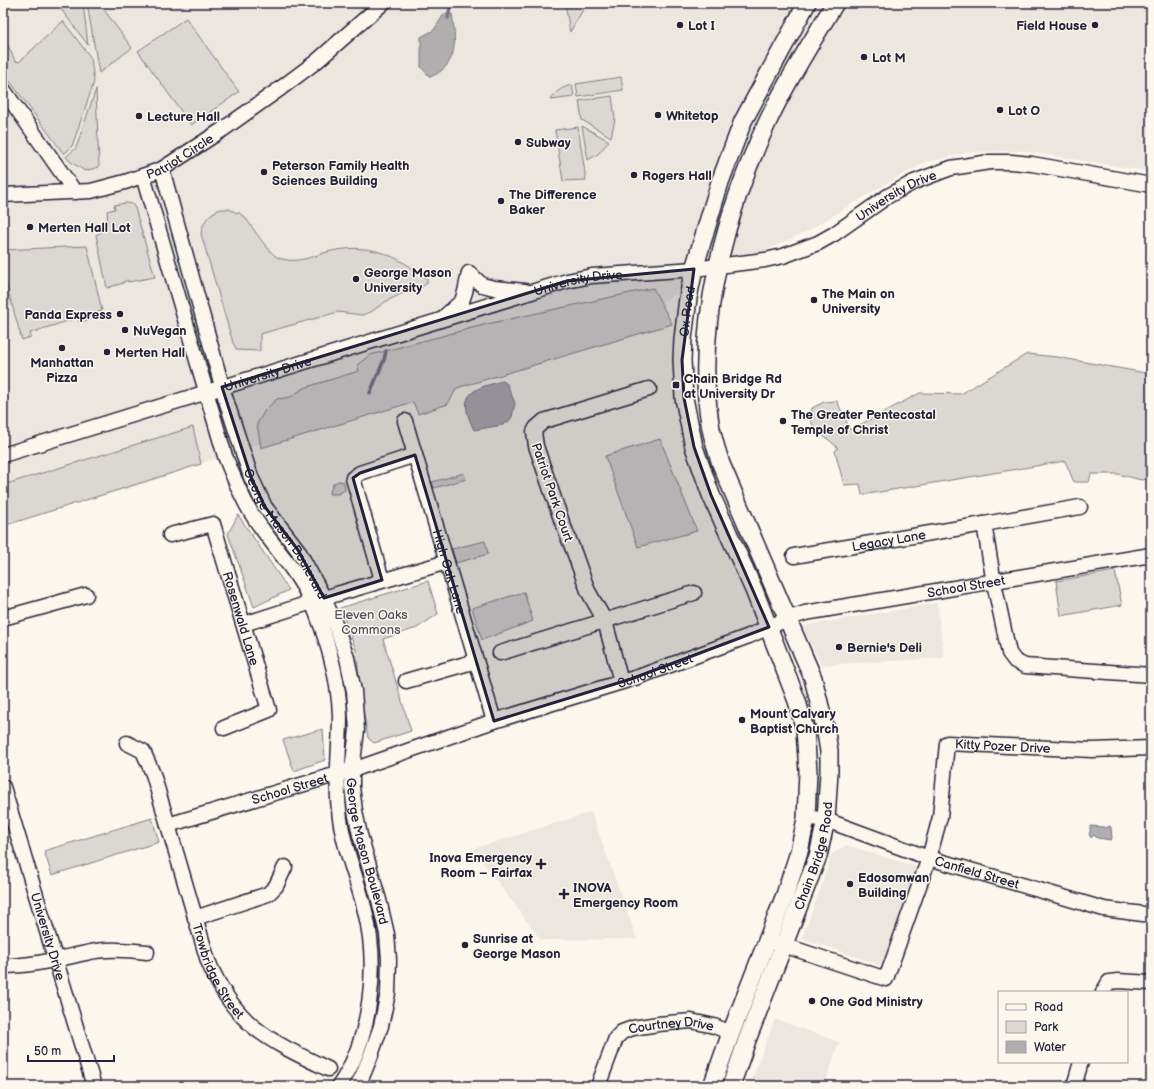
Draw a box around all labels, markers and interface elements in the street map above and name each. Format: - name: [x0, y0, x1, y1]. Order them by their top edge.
- place label: Lot I: [688, 18, 715, 34]
- place label: Field House: [1016, 18, 1088, 34]
- marker: Lot I: [675, 20, 685, 30]
- marker: Field House: [1090, 20, 1100, 30]
- place label: Lot M: [872, 50, 906, 66]
- marker: Lot M: [859, 52, 869, 62]
- place label: Lot O: [1008, 103, 1041, 119]
- marker: Lot O: [995, 105, 1005, 115]
- place label: Whitetop: [666, 108, 719, 124]
- place label: Lecture Hall: [147, 109, 220, 125]
- marker: Whitetop: [653, 110, 663, 120]
- marker: Lecture Hall: [134, 111, 144, 121]
- street label: Patriot Circle: [144, 131, 217, 183]
- place label: Subway: [526, 135, 571, 151]
- marker: Subway: [513, 137, 523, 147]
- place label: Peterson Family Health Sciences Building: [272, 158, 409, 189]
- marker: Peterson Family Health Sciences Building: [259, 167, 269, 177]
- street label: University Drive: [853, 167, 939, 225]
- place label: Rogers Hall: [642, 168, 712, 184]
- marker: Rogers Hall: [629, 170, 639, 180]
- place label: The Difference Baker: [509, 187, 597, 218]
- marker: The Difference Baker: [496, 196, 506, 206]
- place label: Merten Hall Lot: [38, 220, 131, 236]
- marker: Merten Hall Lot: [25, 222, 35, 232]
- place label: George Mason University: [364, 265, 451, 296]
- street label: University Drive: [532, 267, 623, 300]
- marker: George Mason University: [351, 274, 361, 284]
- street label: Ox Road: [676, 285, 699, 338]
- place label: The Main on University: [822, 286, 895, 317]
- marker: The Main on University: [809, 295, 819, 305]
- place label: Panda Express: [24, 307, 112, 323]
- marker: Panda Express: [115, 309, 125, 319]
- place label: NuVegan: [133, 323, 187, 339]
- marker: NuVegan: [120, 325, 130, 335]
- marker: Manhattan Pizza: [57, 343, 67, 353]
- place label: Merten Hall: [115, 345, 185, 361]
- marker: Merten Hall: [102, 347, 112, 357]
- street label: University Drive: [222, 353, 314, 395]
- place label: Manhattan Pizza: [30, 355, 94, 386]
- place label: Chain Bridge Rd at University Dr: [684, 371, 782, 402]
- marker: Chain Bridge Rd at University Dr: [671, 380, 681, 390]
- place label: The Greater Pentecostal Temple of Christ: [791, 407, 936, 438]
- marker: The Greater Pentecostal Temple of Christ: [778, 416, 788, 426]
- street label: Patriot Park Court: [528, 441, 576, 544]
- street label: George Mason Boulevard: [240, 466, 330, 602]
- street label: Legacy Lane: [851, 527, 927, 555]
- street label: High Oak Lane: [429, 528, 469, 616]
- street label: Rosenwald Lane: [219, 570, 262, 668]
- street label: School Street: [926, 573, 1006, 601]
- park label: Eleven Oaks Commons: [334, 607, 408, 638]
- place label: Bernie's Deli: [847, 640, 922, 656]
- marker: Bernie's Deli: [834, 642, 844, 652]
- street label: School Street: [616, 651, 695, 692]
- place label: Mount Calvary Baptist Church: [750, 706, 839, 737]
- marker: Mount Calvary Baptist Church: [737, 715, 747, 725]
- street label: Kitty Pozer Drive: [955, 736, 1051, 757]
- street label: School Street: [250, 770, 330, 808]
- street label: George Mason Boulevard: [343, 778, 392, 926]
- street label: Chain Bridge Road: [791, 801, 836, 912]
- place label: Inova Emergency Room – Fairfax: [429, 850, 532, 881]
- street label: Canfield Street: [933, 853, 1021, 893]
- marker: Inova Emergency Room – Fairfax: [535, 858, 547, 870]
- place label: Edosomwan Building: [858, 870, 929, 901]
- marker: Edosomwan Building: [845, 879, 855, 889]
- place label: INOVA Emergency Room: [573, 880, 678, 911]
- marker: INOVA Emergency Room: [558, 888, 570, 900]
- street label: University Drive: [27, 891, 68, 982]
- street label: Trowbridge Street: [188, 921, 247, 1022]
- place label: Sunrise at George Mason: [473, 931, 560, 962]
- marker: Sunrise at George Mason: [460, 940, 470, 950]
- legend: [998, 991, 1128, 1063]
- place label: One God Ministry: [820, 994, 923, 1010]
- marker: One God Ministry: [807, 996, 817, 1006]
- text: Road: [1034, 1000, 1063, 1015]
- street label: Courtney Drive: [626, 1014, 716, 1038]
- text: Park: [1034, 1020, 1058, 1035]
- scale bar: [28, 1037, 114, 1063]
- text: Water: [1034, 1040, 1066, 1055]
- text: 50 m: [34, 1044, 61, 1059]

